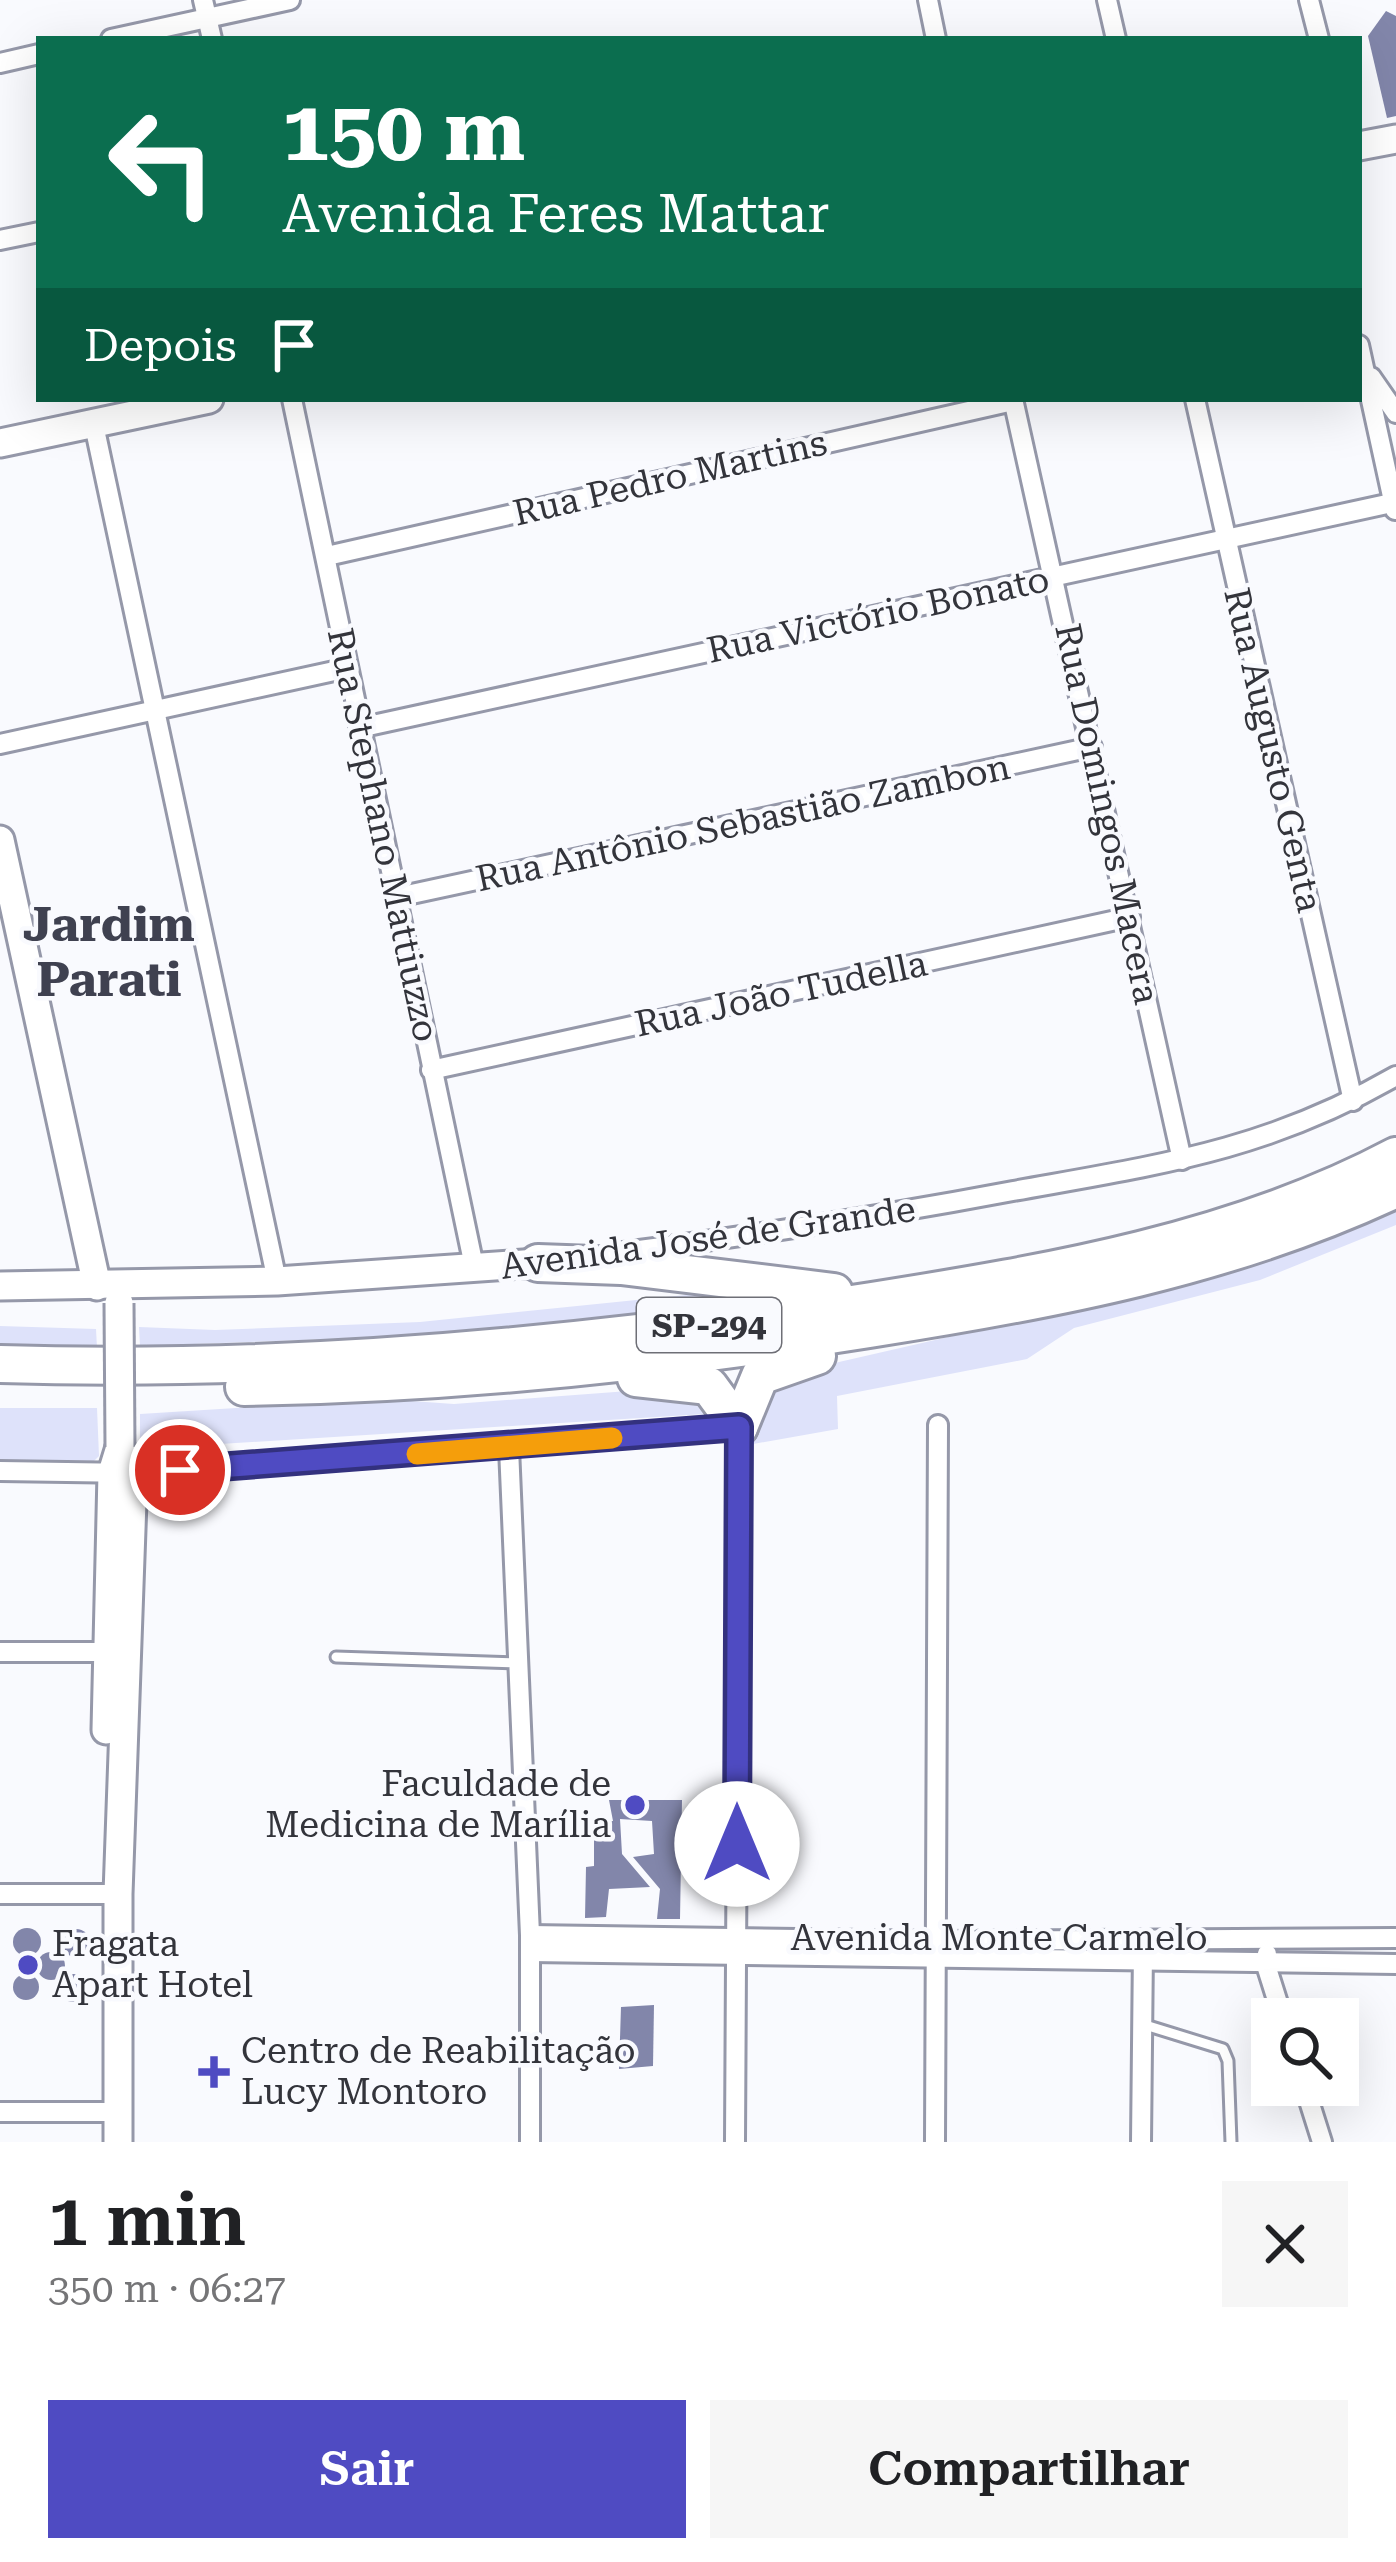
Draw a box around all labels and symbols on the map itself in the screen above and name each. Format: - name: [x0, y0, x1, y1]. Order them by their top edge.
- street label: Rua Pedro Martins: [509, 421, 831, 535]
- street label: Rua Victório Bonato: [703, 558, 1053, 672]
- street label: Rua Augusto Genta: [1215, 584, 1331, 917]
- street label: Rua Domingos Macera: [1046, 620, 1168, 1009]
- street label: Rua Stephano Mattiuzzo: [319, 624, 447, 1046]
- street label: Rua Antônio Sebastião Zambon: [472, 746, 1014, 900]
- district label: Jardim Parati: [23, 897, 195, 1008]
- street label: Rua João Tudella: [631, 942, 931, 1045]
- street label: Avenida José de Grande: [498, 1188, 918, 1288]
- road number: SP-294: [637, 1298, 781, 1352]
- pin: [129, 1419, 231, 1521]
- place label: Faculdade de Medicina de Marília: [265, 1763, 611, 1846]
- position arrow: [674, 1781, 800, 1907]
- marker: Faculdade de Medicina de Marília: [622, 1792, 648, 1818]
- street label: Avenida Monte Carmelo: [790, 1917, 1208, 1959]
- place label: Fragata Apart Hotel: [52, 1923, 253, 2006]
- marker: Fragata Apart Hotel: [15, 1952, 41, 1978]
- place label: Centro de Reabilitação Lucy Montoro: [241, 2030, 636, 2113]
- marker: Centro de Reabilitação Lucy Montoro: [198, 2056, 230, 2088]

